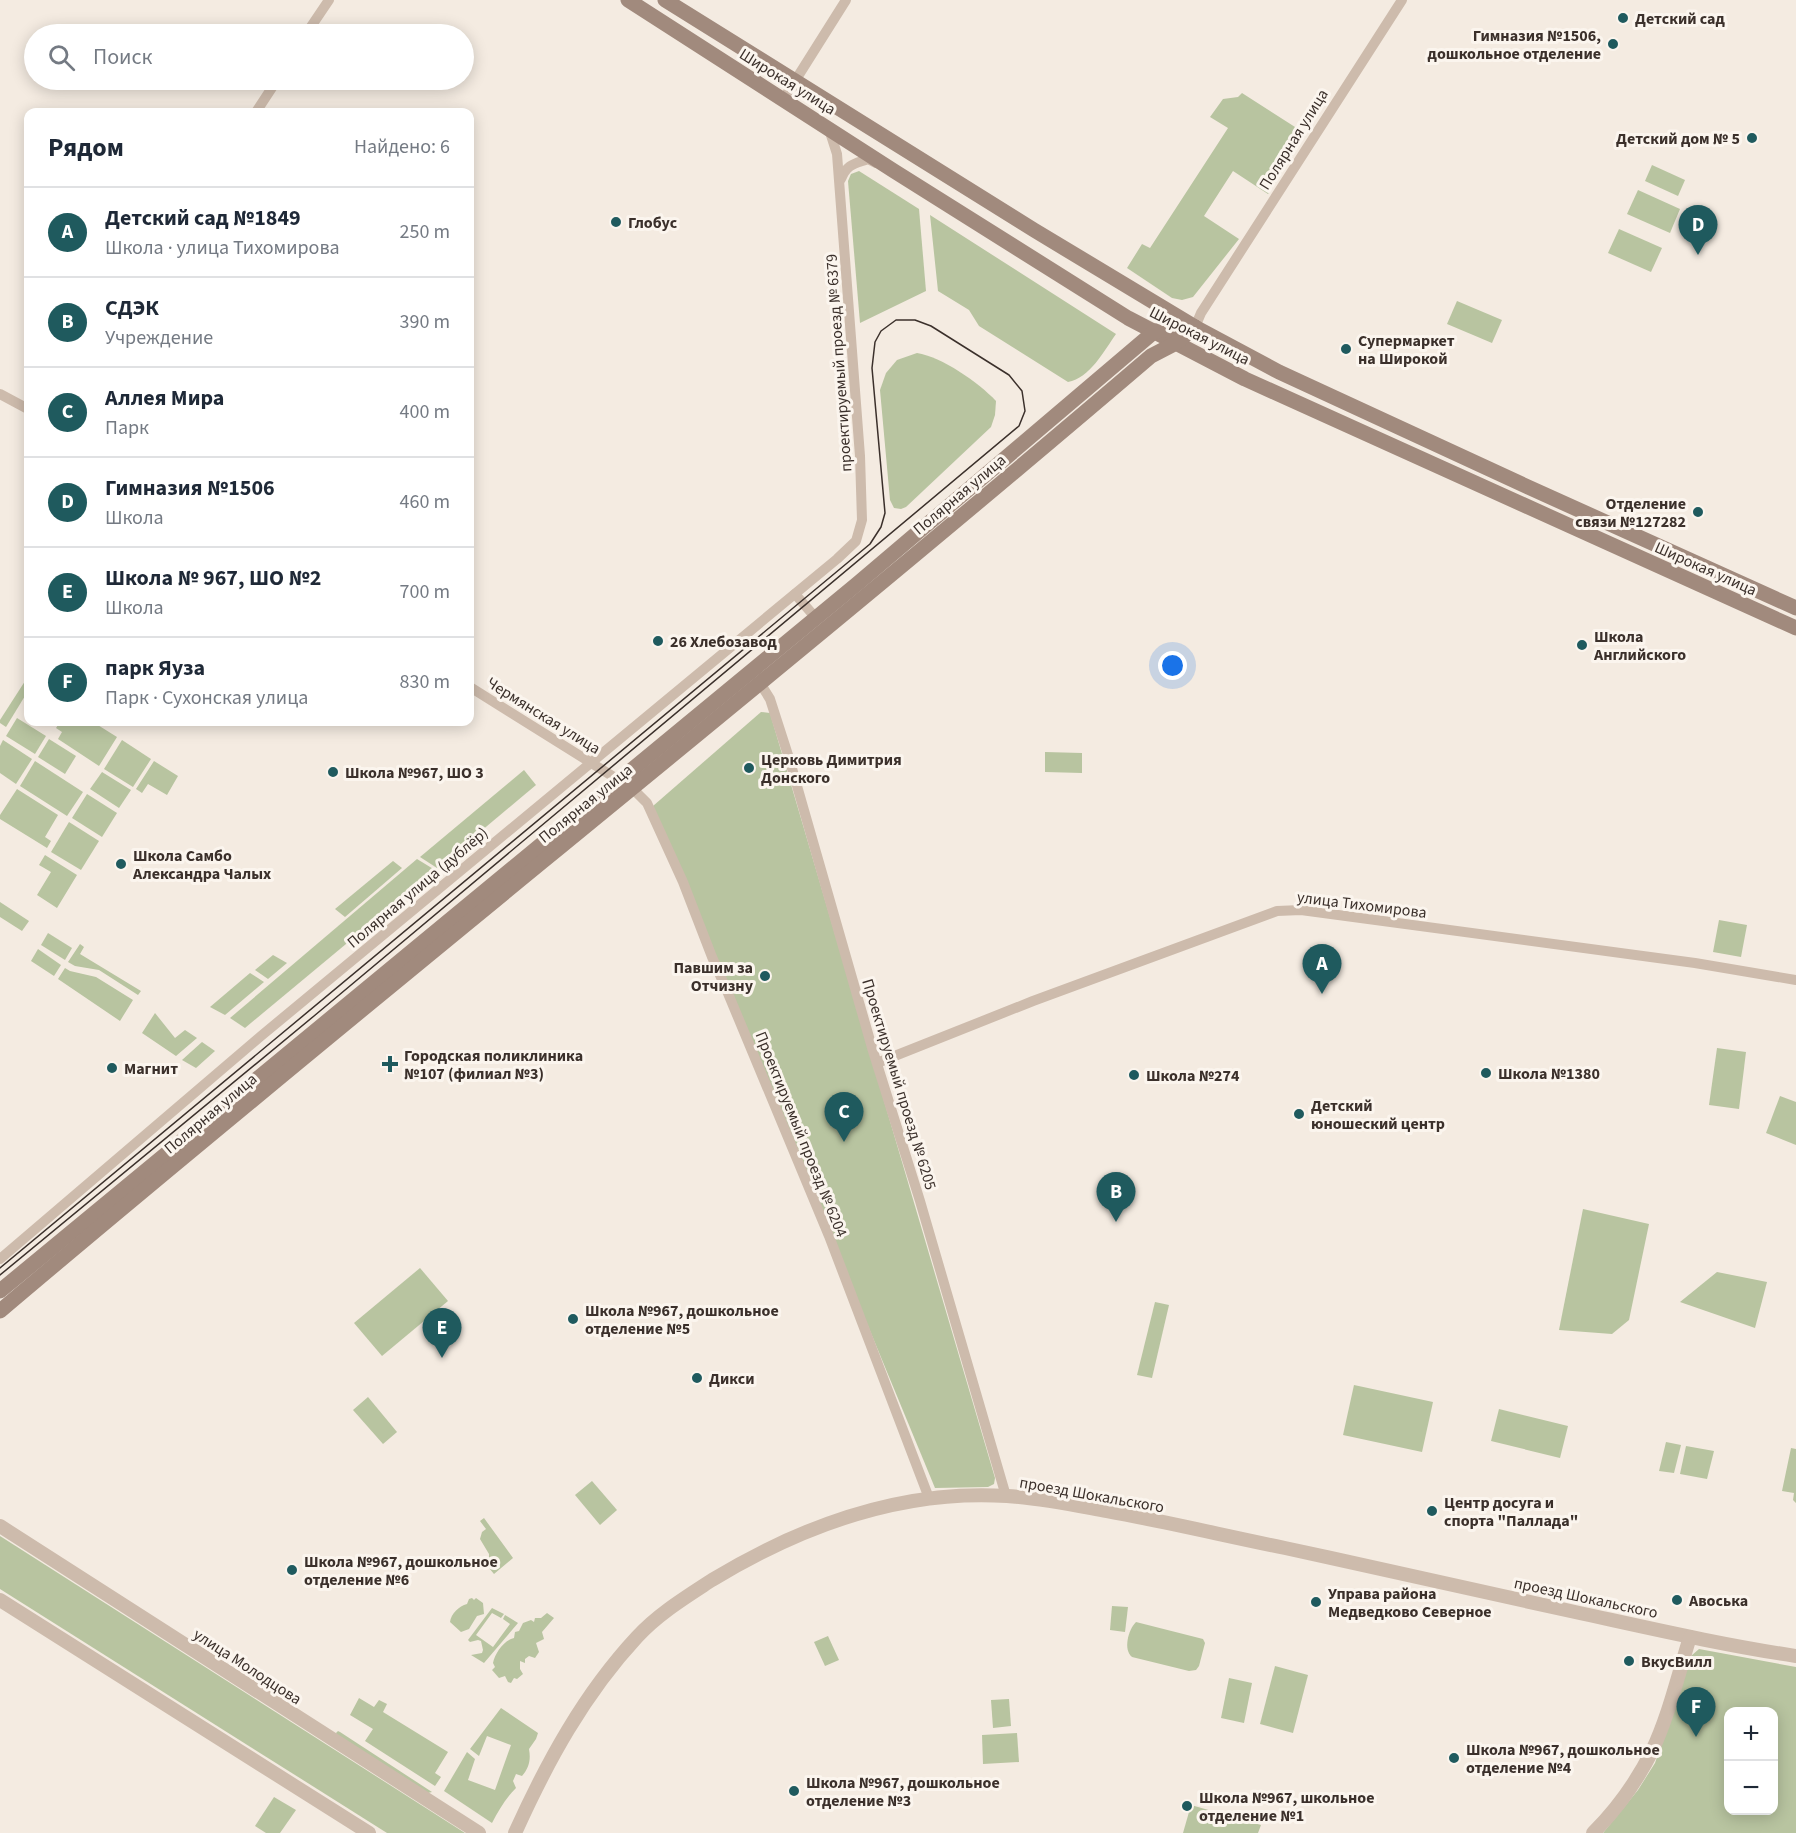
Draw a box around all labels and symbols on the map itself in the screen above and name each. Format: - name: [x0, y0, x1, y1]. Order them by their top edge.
- place label: Детский сад: [1635, 8, 1726, 30]
- marker: Детский сад: [1616, 11, 1630, 25]
- place label: Гимназия №1506, дошкольное отделение: [1428, 25, 1601, 65]
- marker: Гимназия №1506, дошкольное отделение: [1606, 37, 1620, 51]
- street label: Широкая улица: [735, 43, 840, 120]
- street label: Полярная улица: [1254, 85, 1334, 194]
- place label: Детский дом № 5: [1616, 128, 1740, 150]
- marker: Детский дом № 5: [1745, 131, 1759, 145]
- pin: D: [1678, 206, 1718, 255]
- place label: Глобус: [628, 212, 678, 234]
- marker: Глобус: [609, 215, 623, 229]
- street label: проектируемый проезд № 6379: [820, 253, 858, 473]
- street label: Широкая улица: [1146, 301, 1253, 371]
- place label: Супермаркет на Широкой: [1358, 330, 1455, 370]
- marker: Супермаркет на Широкой: [1339, 342, 1353, 356]
- street label: Полярная улица: [909, 449, 1011, 540]
- place label: Отделение связи №127282: [1575, 493, 1686, 533]
- marker: Отделение связи №127282: [1691, 505, 1705, 519]
- street label: Широкая улица: [1651, 537, 1760, 601]
- place label: Школа Английского: [1593, 626, 1686, 666]
- place label: 26 Хлебозавод: [670, 631, 777, 653]
- marker: 26 Хлебозавод: [651, 634, 665, 648]
- marker: Школа Английского: [1575, 638, 1589, 652]
- your location: [1158, 651, 1187, 680]
- street label: Чермянская улица: [482, 672, 605, 760]
- place label: Церковь Димитрия Донского: [761, 749, 902, 789]
- street label: Полярная улица: [534, 759, 637, 849]
- marker: Церковь Димитрия Донского: [742, 761, 756, 775]
- place label: Школа №967, ШО 3: [345, 762, 484, 784]
- marker: Школа №967, ШО 3: [326, 765, 340, 779]
- street label: Полярная улица (дублёр): [342, 822, 493, 953]
- place label: Школа Самбо Александра Чалых: [132, 845, 271, 885]
- marker: Школа Самбо Александра Чалых: [114, 857, 128, 871]
- street label: улица Тихомирова: [1296, 886, 1428, 924]
- pin: A: [1302, 944, 1342, 994]
- place label: Павшим за Отчизну: [674, 957, 754, 997]
- marker: Павшим за Отчизну: [758, 969, 772, 983]
- street label: Проектируемый проезд № 6205: [856, 976, 942, 1193]
- street label: Проектируемый проезд № 6204: [750, 1028, 852, 1240]
- place label: Городская поликлиника №107 (филиал №3): [404, 1045, 583, 1085]
- marker: Городская поликлиника №107 (филиал №3): [381, 1055, 399, 1073]
- place label: Магнит: [124, 1058, 178, 1080]
- marker: Магнит: [105, 1061, 119, 1075]
- place label: Школа №1380: [1498, 1063, 1600, 1085]
- place label: Школа №274: [1146, 1065, 1240, 1087]
- marker: Школа №1380: [1479, 1066, 1493, 1080]
- street label: Полярная улица: [160, 1068, 262, 1159]
- marker: Школа №274: [1127, 1068, 1141, 1082]
- pin: C: [824, 1092, 864, 1142]
- place label: Детский юношеский центр: [1311, 1095, 1445, 1135]
- marker: Детский юношеский центр: [1292, 1107, 1306, 1121]
- pin: B: [1096, 1172, 1136, 1222]
- place label: Школа №967, дошкольное отделение №5: [585, 1300, 779, 1340]
- pin: E: [422, 1308, 462, 1358]
- marker: Школа №967, дошкольное отделение №5: [566, 1312, 580, 1326]
- place label: Дикси: [709, 1368, 754, 1390]
- marker: Дикси: [690, 1371, 704, 1385]
- street label: проезд Шокальского: [1018, 1471, 1166, 1519]
- place label: Центр досуга и спорта "Паллада": [1444, 1492, 1578, 1532]
- marker: Центр досуга и спорта "Паллада": [1425, 1504, 1439, 1518]
- place label: Школа №967, дошкольное отделение №6: [304, 1551, 498, 1591]
- marker: Школа №967, дошкольное отделение №6: [285, 1563, 299, 1577]
- street label: проезд Шокальского: [1512, 1572, 1660, 1624]
- place label: Управа района Медведково Северное: [1328, 1583, 1492, 1623]
- place label: Авоська: [1688, 1590, 1748, 1612]
- marker: Авоська: [1670, 1593, 1684, 1607]
- marker: Управа района Медведково Северное: [1309, 1595, 1323, 1609]
- street label: улица Молодцова: [189, 1624, 306, 1710]
- place label: ВкусВилл: [1641, 1651, 1712, 1673]
- marker: ВкусВилл: [1622, 1654, 1636, 1668]
- pin: F: [1676, 1688, 1716, 1737]
- place label: Школа №967, дошкольное отделение №4: [1466, 1739, 1660, 1779]
- marker: Школа №967, дошкольное отделение №4: [1447, 1751, 1461, 1765]
- place label: Школа №967, дошкольное отделение №3: [806, 1772, 1000, 1812]
- marker: Школа №967, дошкольное отделение №3: [787, 1784, 801, 1798]
- place label: Школа №967, школьное отделение №1: [1199, 1787, 1374, 1827]
- marker: Школа №967, школьное отделение №1: [1180, 1799, 1194, 1813]

